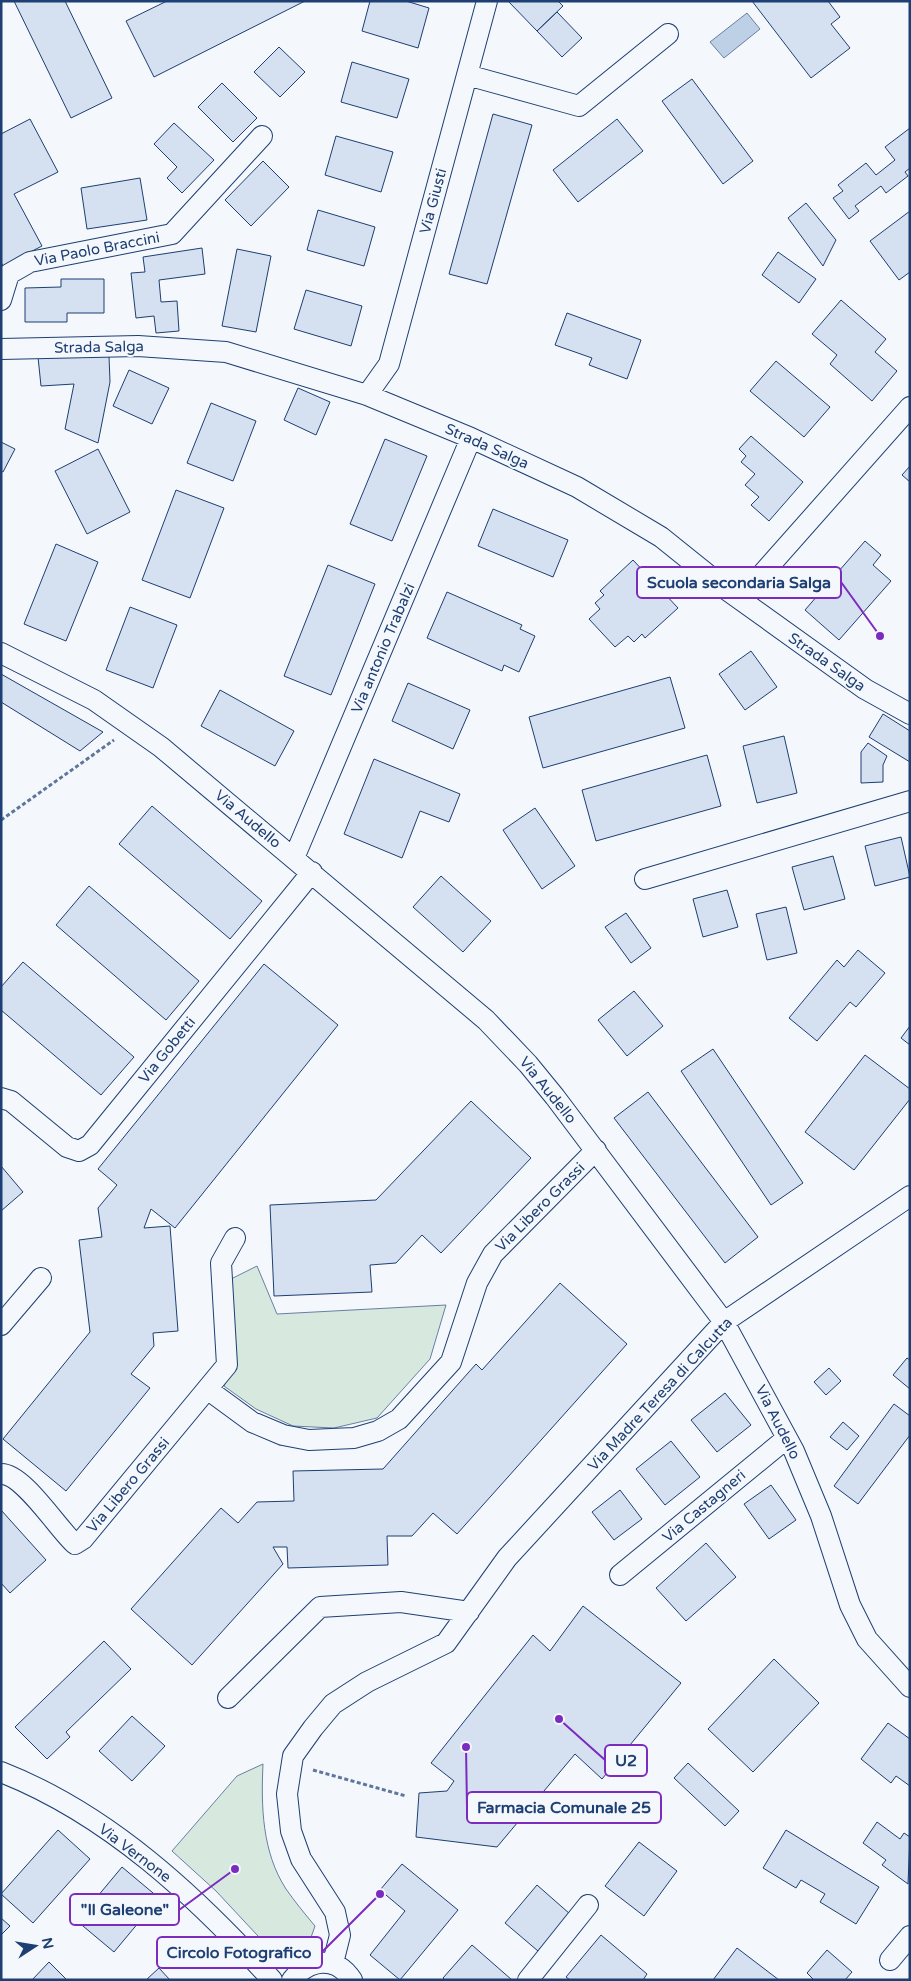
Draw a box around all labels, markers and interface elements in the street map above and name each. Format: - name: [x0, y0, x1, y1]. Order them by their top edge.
- street label: Via Giusti: [416, 166, 450, 236]
- street label: Via Paolo Braccini: [33, 228, 161, 270]
- street label: Strada Salga: [54, 337, 144, 357]
- street label: Strada Salga: [442, 419, 532, 473]
- callout: Scuola secondaria Salga: [637, 567, 841, 598]
- text: Scuola secondaria Salga: [647, 573, 831, 593]
- street label: Via antonio Trabalzi: [347, 580, 419, 716]
- street label: Strada Salga: [785, 629, 869, 695]
- street label: Via Audello: [211, 786, 285, 852]
- street label: Via Gobetti: [135, 1013, 199, 1087]
- street label: Via Audello: [516, 1053, 580, 1127]
- street label: Via Libero Grassi: [492, 1159, 588, 1255]
- street label: Via Madre Teresa di Calcutta: [584, 1313, 736, 1475]
- street label: Via Audello: [752, 1382, 804, 1462]
- street label: Via Libero Grassi: [83, 1434, 173, 1536]
- street label: Via Castagneri: [659, 1466, 749, 1546]
- callout: U2: [605, 1745, 647, 1776]
- text: U2: [615, 1751, 637, 1771]
- callout: Farmacia Comunale 25: [467, 1792, 661, 1823]
- text: Farmacia Comunale 25: [477, 1798, 651, 1818]
- street label: Via Vernone: [95, 1820, 175, 1886]
- callout: "Il Galeone": [70, 1894, 179, 1925]
- text: "Il Galeone": [81, 1900, 169, 1920]
- north arrow: [10, 1921, 60, 1971]
- text: N: [38, 1936, 57, 1951]
- callout: Circolo Fotografico: [157, 1937, 322, 1968]
- text: Circolo Fotografico: [167, 1943, 312, 1963]

